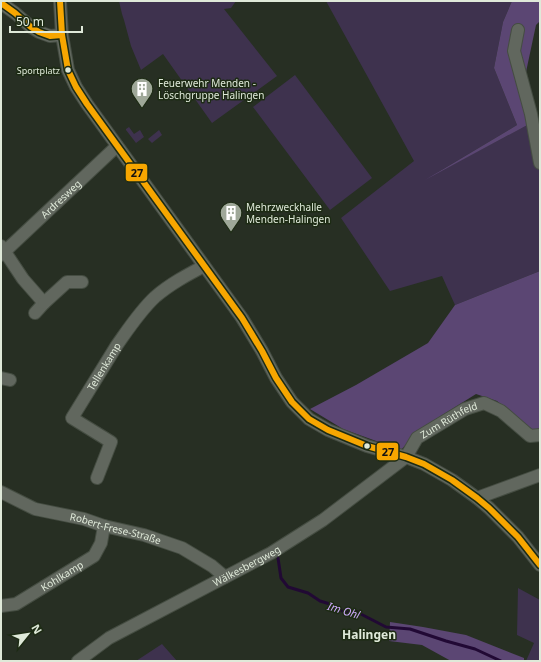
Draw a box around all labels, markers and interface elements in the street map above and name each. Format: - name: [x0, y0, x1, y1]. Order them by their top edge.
- scale bar: [10, 8, 82, 34]
- text: 50 m: [16, 13, 44, 30]
- place label: Sportplatz: [17, 64, 60, 77]
- marker: Sportplatz: [63, 65, 73, 75]
- building icon: Feuerwehr Menden - Löschgruppe Halingen: [129, 76, 155, 109]
- place label: Feuerwehr Menden - Löschgruppe Halingen: [158, 76, 264, 102]
- line badge: 27: [125, 163, 148, 182]
- text: 27: [131, 165, 143, 180]
- street label: Ardresweg: [38, 176, 84, 221]
- building icon: Mehrzweckhalle Menden-Halingen: [218, 200, 244, 233]
- place label: Mehrzweckhalle Menden-Halingen: [246, 200, 330, 226]
- street label: Tellenkamp: [84, 340, 124, 393]
- street label: Zum Rüthfeld: [417, 399, 479, 442]
- unlabelled marker: [362, 441, 372, 451]
- line badge: 27: [376, 442, 399, 461]
- text: 27: [382, 444, 394, 459]
- street label: Robert-Frese-Straße: [69, 509, 164, 548]
- street label: Wälkesbergweg: [210, 542, 283, 589]
- street label: Kohlkamp: [38, 557, 86, 594]
- water label: Im Ohl: [325, 598, 363, 622]
- north arrow: [8, 614, 48, 654]
- text: N: [28, 621, 46, 636]
- district label: Halingen: [342, 626, 396, 643]

